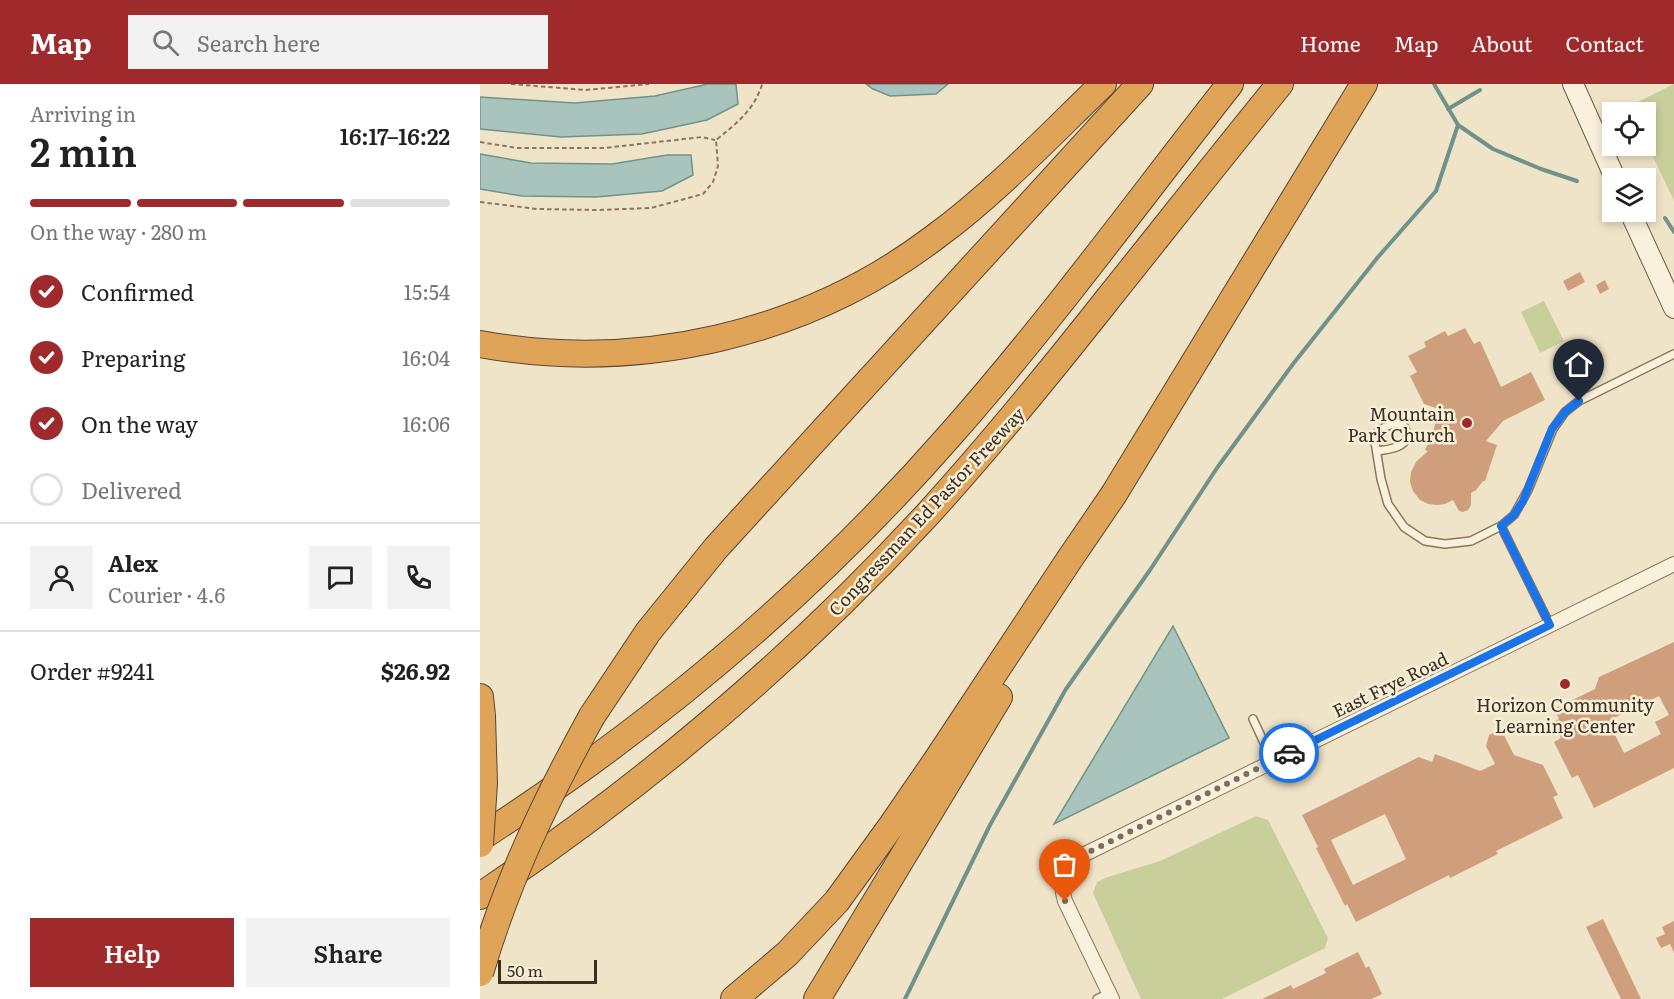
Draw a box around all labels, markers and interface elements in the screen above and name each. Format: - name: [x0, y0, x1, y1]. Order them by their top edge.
- search box: [128, 15, 548, 69]
- text: Map: [30, 21, 92, 63]
- icon: search: [149, 26, 182, 59]
- text: Search here: [197, 26, 320, 59]
- text: Home: [1300, 27, 1361, 58]
- text: Map: [1394, 27, 1438, 58]
- text: About: [1471, 27, 1533, 58]
- text: Contact: [1566, 27, 1644, 58]
- text: Arriving in: [30, 98, 136, 128]
- map controls: [1602, 102, 1656, 222]
- button: locate: [1602, 102, 1656, 156]
- text: 16:17–16:22: [340, 119, 450, 152]
- text: 2 min: [30, 121, 137, 179]
- button: layers: [1602, 168, 1656, 222]
- text: On the way · 280 m: [30, 216, 207, 246]
- icon: check: [30, 275, 63, 308]
- text: Confirmed: [81, 275, 194, 308]
- text: 15:54: [404, 276, 450, 306]
- pin: [1553, 339, 1604, 401]
- icon: check: [30, 341, 63, 374]
- text: Preparing: [81, 341, 185, 374]
- text: 16:04: [402, 342, 450, 372]
- icon: home: [1562, 348, 1595, 381]
- street label: Congressman Ed Pastor Freeway: [822, 400, 1031, 622]
- place label: Mountain Park Church: [1348, 400, 1455, 448]
- icon: check: [30, 407, 63, 440]
- text: On the way: [81, 407, 198, 440]
- text: 16:06: [402, 408, 450, 438]
- marker: Mountain Park Church: [1460, 416, 1474, 430]
- text: Delivered: [81, 473, 182, 506]
- button: person: [30, 546, 93, 609]
- text: Alex: [108, 546, 158, 579]
- button: chat: [309, 546, 372, 609]
- button: phone: [387, 546, 450, 609]
- text: Courier · 4.6: [108, 579, 225, 609]
- street label: East Frye Road: [1328, 644, 1452, 724]
- text: Order #9241: [30, 654, 154, 687]
- text: $26.92: [381, 654, 450, 687]
- marker: Horizon Community Learning Center: [1558, 677, 1572, 691]
- place label: Horizon Community Learning Center: [1476, 691, 1655, 739]
- courier: [1259, 723, 1319, 783]
- icon: car: [1273, 737, 1306, 770]
- pin: [1039, 839, 1090, 901]
- icon: bag: [1048, 848, 1081, 881]
- button: Help: [30, 918, 234, 987]
- button: Share: [246, 918, 450, 987]
- scale bar: [498, 957, 597, 984]
- text: 50 m: [507, 958, 543, 982]

